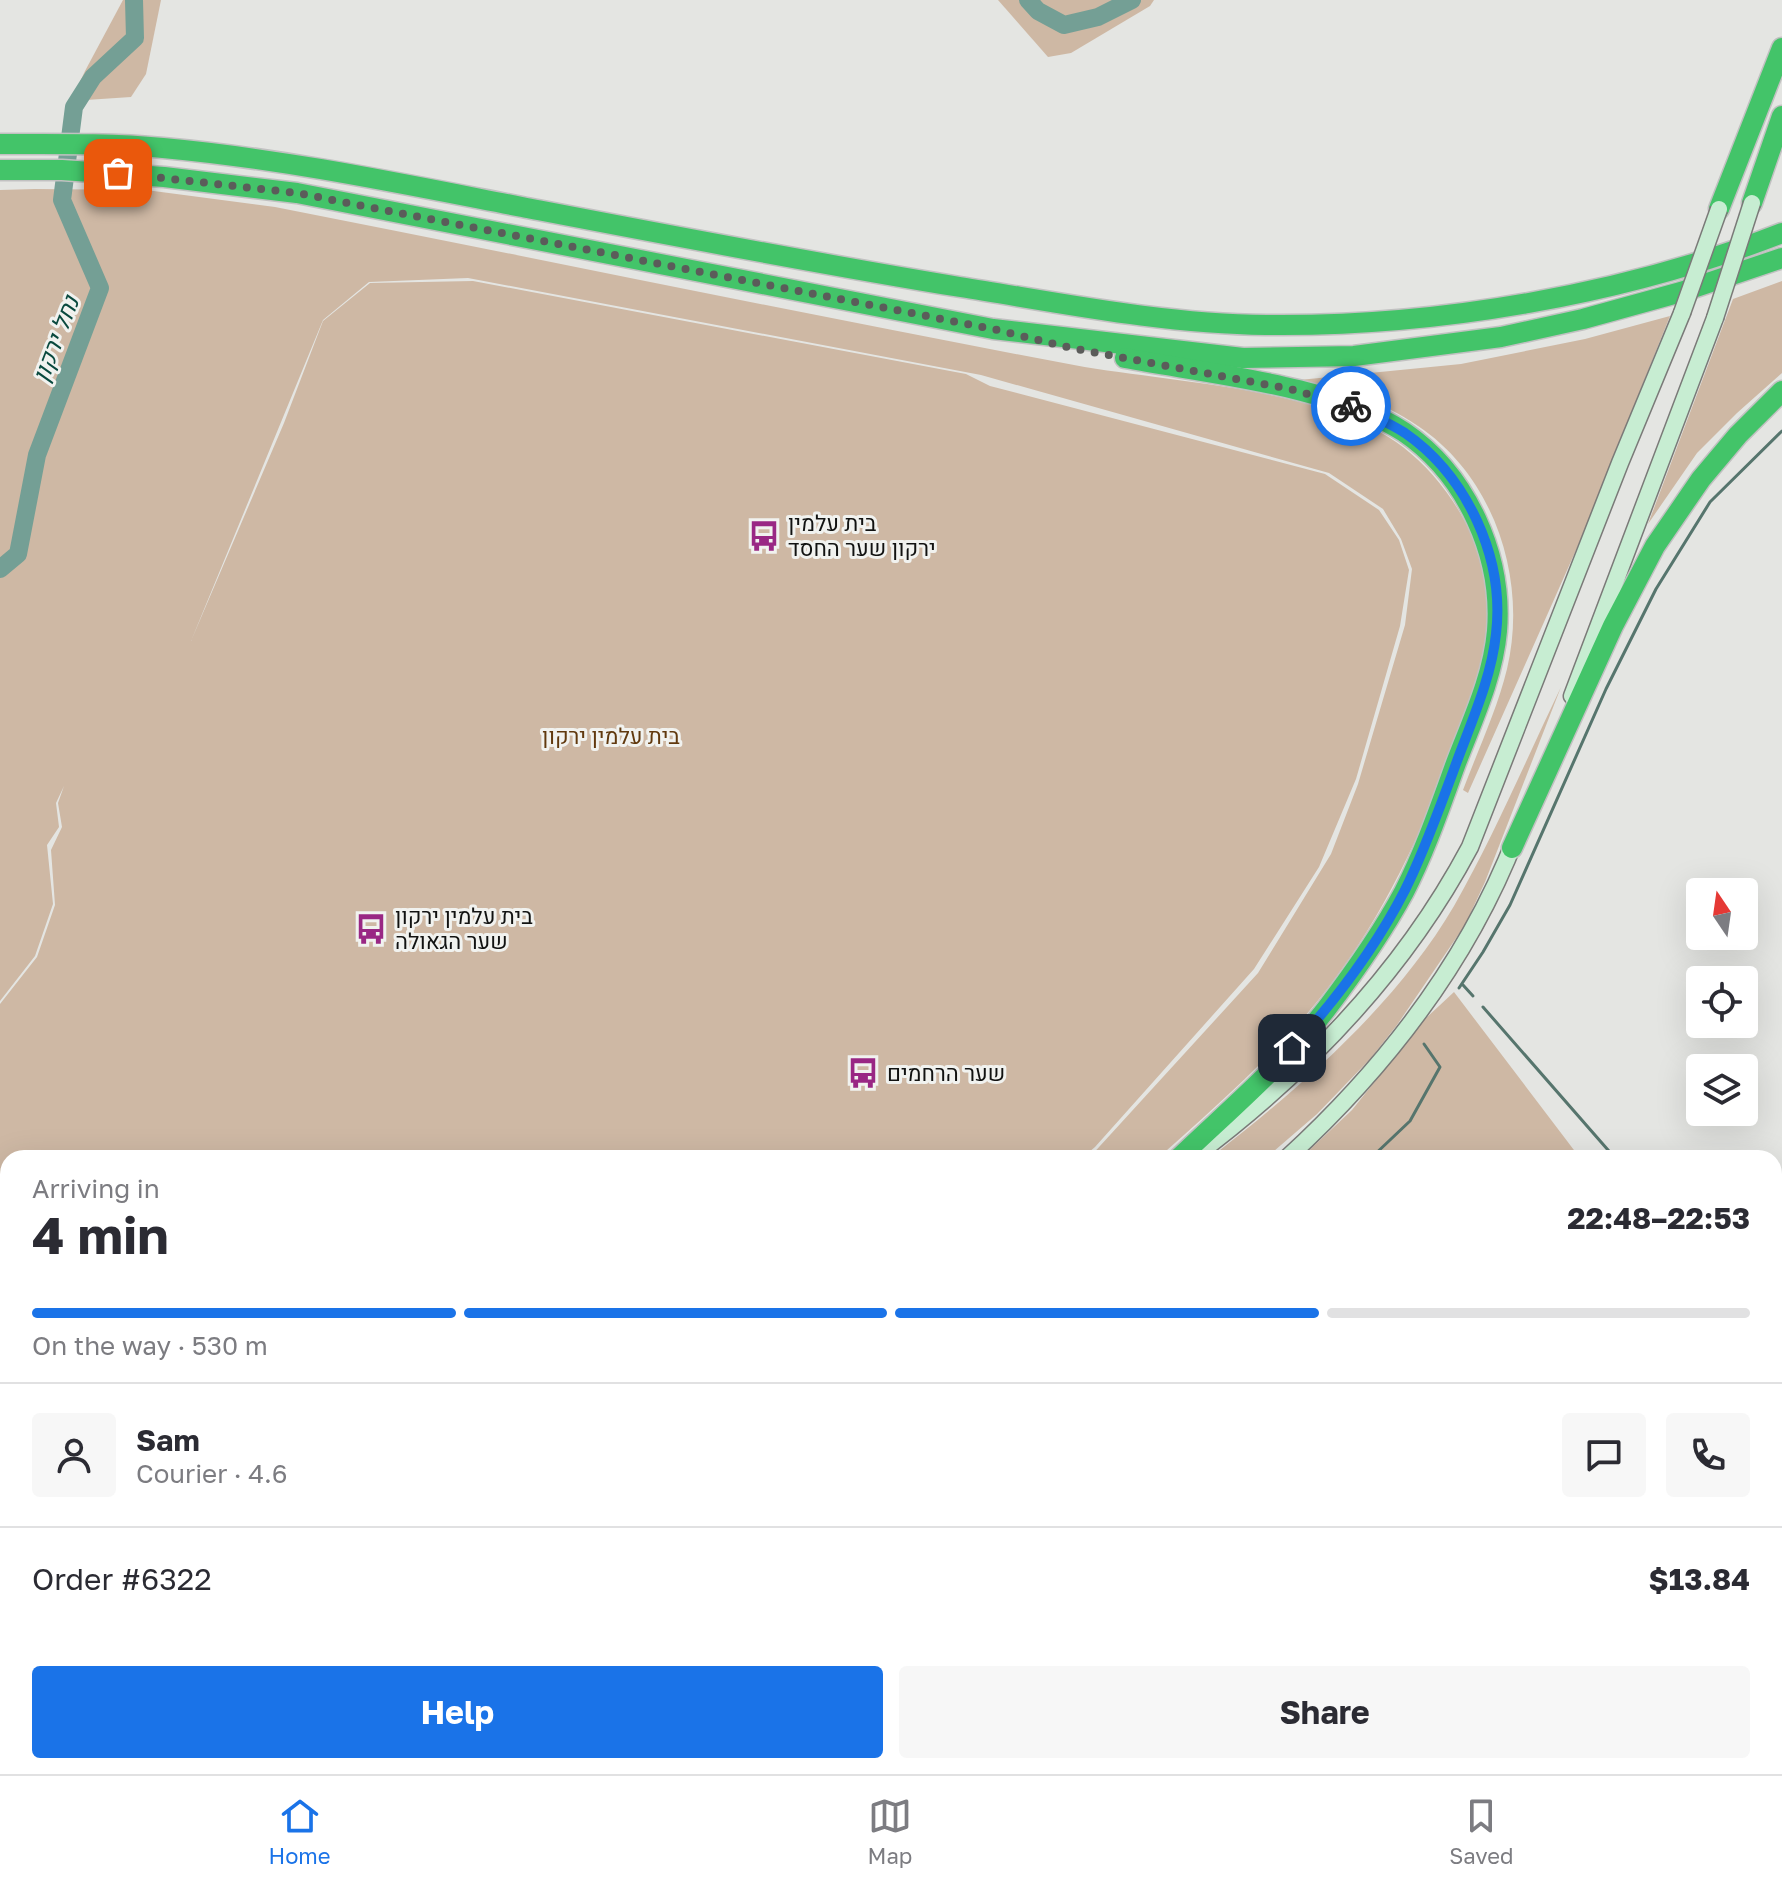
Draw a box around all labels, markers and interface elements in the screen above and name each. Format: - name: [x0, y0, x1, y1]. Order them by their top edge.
- pin: [84, 139, 152, 207]
- icon: bag: [96, 151, 140, 195]
- water label: נחל ירקון: [25, 289, 85, 385]
- courier: [1311, 366, 1391, 446]
- icon: bike: [1329, 384, 1373, 428]
- place label: בית עלמין ירקון שער החסד: [788, 509, 936, 561]
- bus stop icon: בית עלמין ירקון שער החסד: [747, 519, 781, 553]
- park label: בית עלמין ירקון: [542, 722, 680, 749]
- north arrow: [1686, 878, 1758, 950]
- map controls: [1686, 878, 1758, 1126]
- place label: בית עלמין ירקון שער הגאולה: [395, 902, 533, 954]
- bus stop icon: בית עלמין ירקון שער הגאולה: [354, 912, 388, 946]
- button: locate: [1686, 966, 1758, 1038]
- pin: [1258, 1014, 1326, 1082]
- icon: home: [1270, 1026, 1314, 1070]
- button: layers: [1686, 1054, 1758, 1126]
- bus stop icon: שער הרחמים: [846, 1056, 880, 1090]
- place label: שער הרחמים: [887, 1059, 1005, 1086]
- text: Arriving in: [32, 1173, 160, 1204]
- text: 22:48–22:53: [1567, 1200, 1750, 1236]
- text: 4 min: [32, 1203, 169, 1265]
- text: On the way · 530 m: [32, 1330, 268, 1361]
- button: person: [32, 1413, 116, 1497]
- button: chat: [1562, 1413, 1646, 1497]
- button: phone: [1666, 1413, 1750, 1497]
- text: Sam: [136, 1422, 200, 1458]
- text: Courier · 4.6: [136, 1458, 288, 1489]
- text: Order #6322: [32, 1561, 212, 1597]
- text: $13.84: [1649, 1561, 1750, 1597]
- button: Help: [32, 1666, 883, 1758]
- button: Share: [899, 1666, 1750, 1758]
- tab: Home: [268, 1794, 331, 1869]
- tab: Map: [867, 1794, 912, 1869]
- tab: Saved: [1449, 1794, 1514, 1869]

